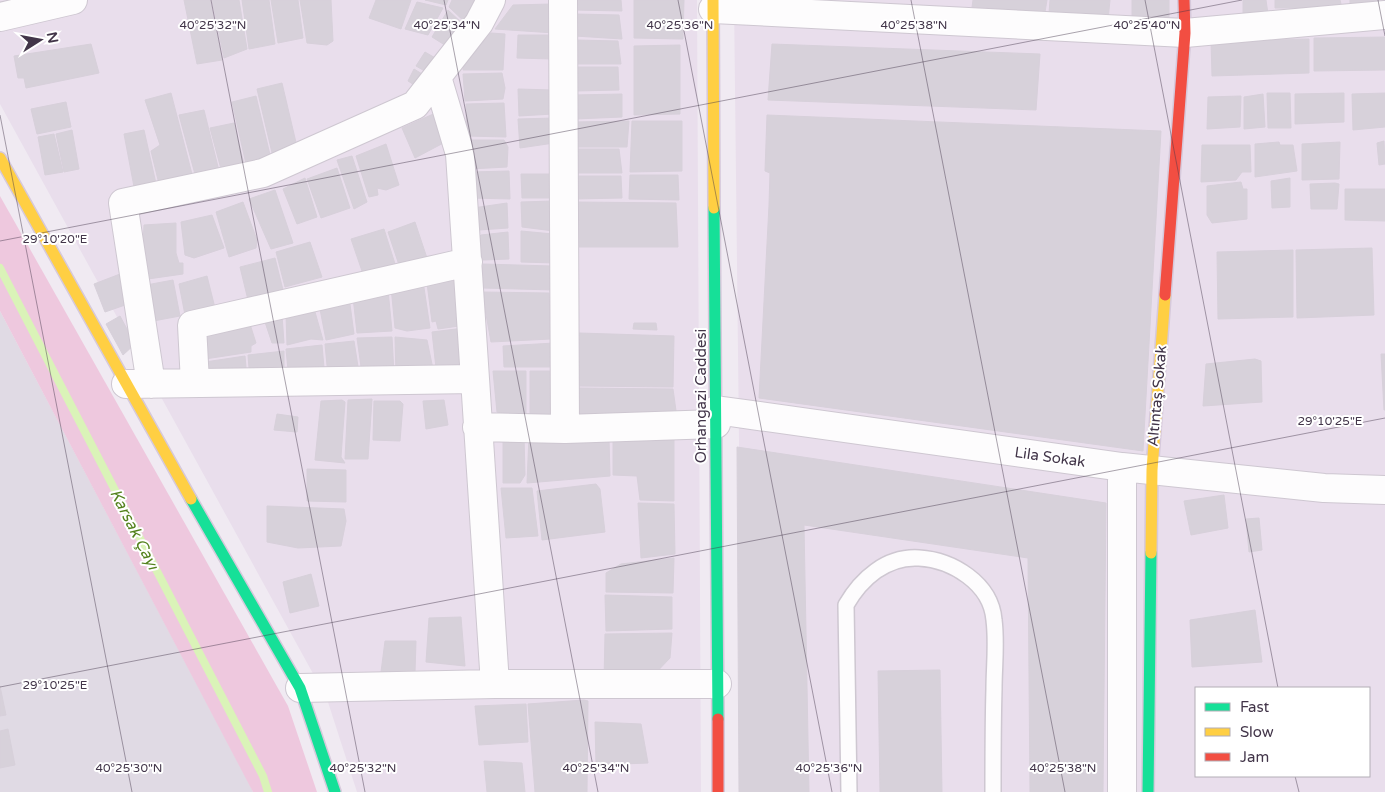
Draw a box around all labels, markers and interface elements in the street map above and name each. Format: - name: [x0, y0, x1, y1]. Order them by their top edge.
- north arrow: [15, 15, 65, 65]
- text: 40°25'32"N: [180, 18, 247, 32]
- text: 40°25'34"N: [414, 18, 481, 32]
- text: 40°25'36"N: [647, 18, 714, 32]
- text: 40°25'38"N: [881, 18, 948, 32]
- text: 40°25'40"N: [1114, 18, 1181, 32]
- text: N: [43, 30, 62, 45]
- text: 29°10'20"E: [22, 232, 88, 246]
- street label: Orhangazi Caddesi: [692, 329, 710, 463]
- street label: Altıntaş Sokak: [1144, 345, 1170, 447]
- text: 29°10'25"E: [1297, 414, 1363, 428]
- street label: Lila Sokak: [1013, 443, 1087, 471]
- water label: Karsak Çayı: [105, 486, 163, 574]
- text: 29°10'25"E: [22, 678, 88, 692]
- legend: [1195, 687, 1370, 777]
- text: Fast: [1240, 698, 1270, 716]
- text: Slow: [1240, 723, 1274, 741]
- text: Jam: [1240, 748, 1269, 766]
- text: 40°25'30"N: [96, 761, 163, 775]
- text: 40°25'32"N: [330, 761, 397, 775]
- text: 40°25'34"N: [563, 761, 630, 775]
- text: 40°25'36"N: [796, 761, 863, 775]
- text: 40°25'38"N: [1030, 761, 1097, 775]

